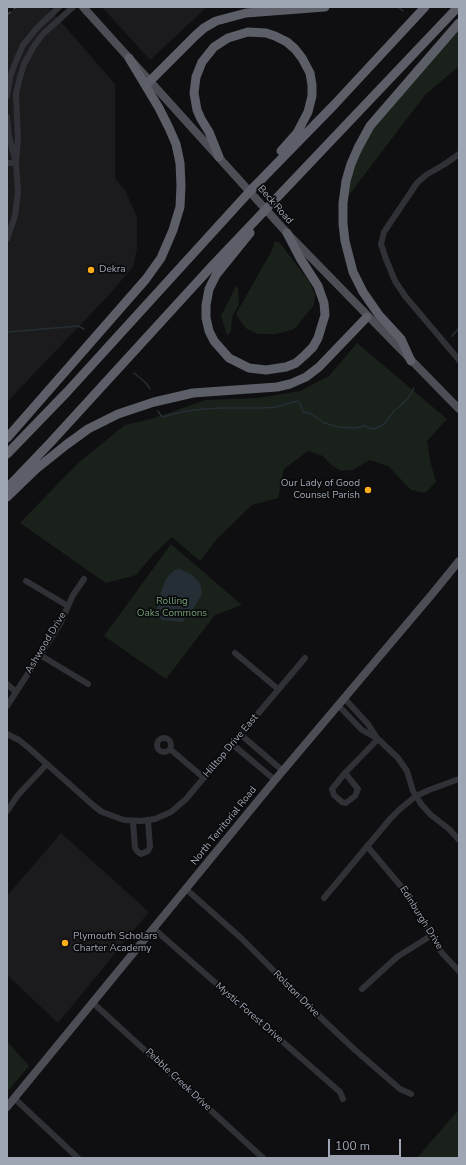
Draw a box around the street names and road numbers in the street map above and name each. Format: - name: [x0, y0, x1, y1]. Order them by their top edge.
- street label: Beck Road: [255, 183, 295, 227]
- street label: Ashwood Drive: [23, 610, 69, 676]
- street label: Hilltop Drive East: [201, 712, 261, 780]
- street label: North Territorial Road: [189, 784, 259, 868]
- street label: Edinburgh Drive: [397, 884, 445, 952]
- street label: Rolston Drive: [270, 968, 322, 1020]
- street label: Mystic Forest Drive: [213, 980, 285, 1046]
- street label: Pebble Creek Drive: [142, 1046, 214, 1114]

